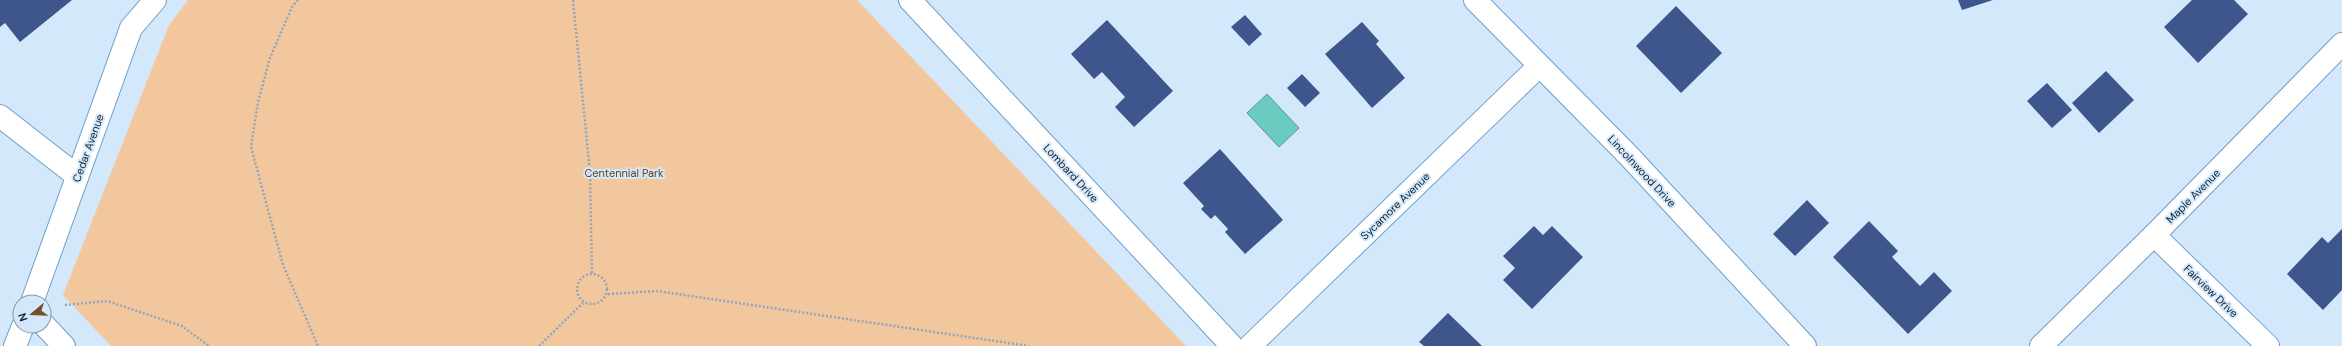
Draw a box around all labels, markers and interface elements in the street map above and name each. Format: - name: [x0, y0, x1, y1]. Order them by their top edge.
- street label: Cedar Avenue: [69, 112, 107, 184]
- street label: Lincolnwood Drive: [1605, 132, 1679, 210]
- street label: Lombard Drive: [1040, 141, 1102, 205]
- park label: Centennial Park: [584, 166, 664, 180]
- street label: Maple Avenue: [2163, 166, 2223, 226]
- street label: Sycamore Avenue: [1357, 169, 1433, 243]
- street label: Fairview Drive: [2181, 262, 2241, 320]
- north arrow: [12, 294, 52, 334]
- text: N: [15, 311, 30, 323]

